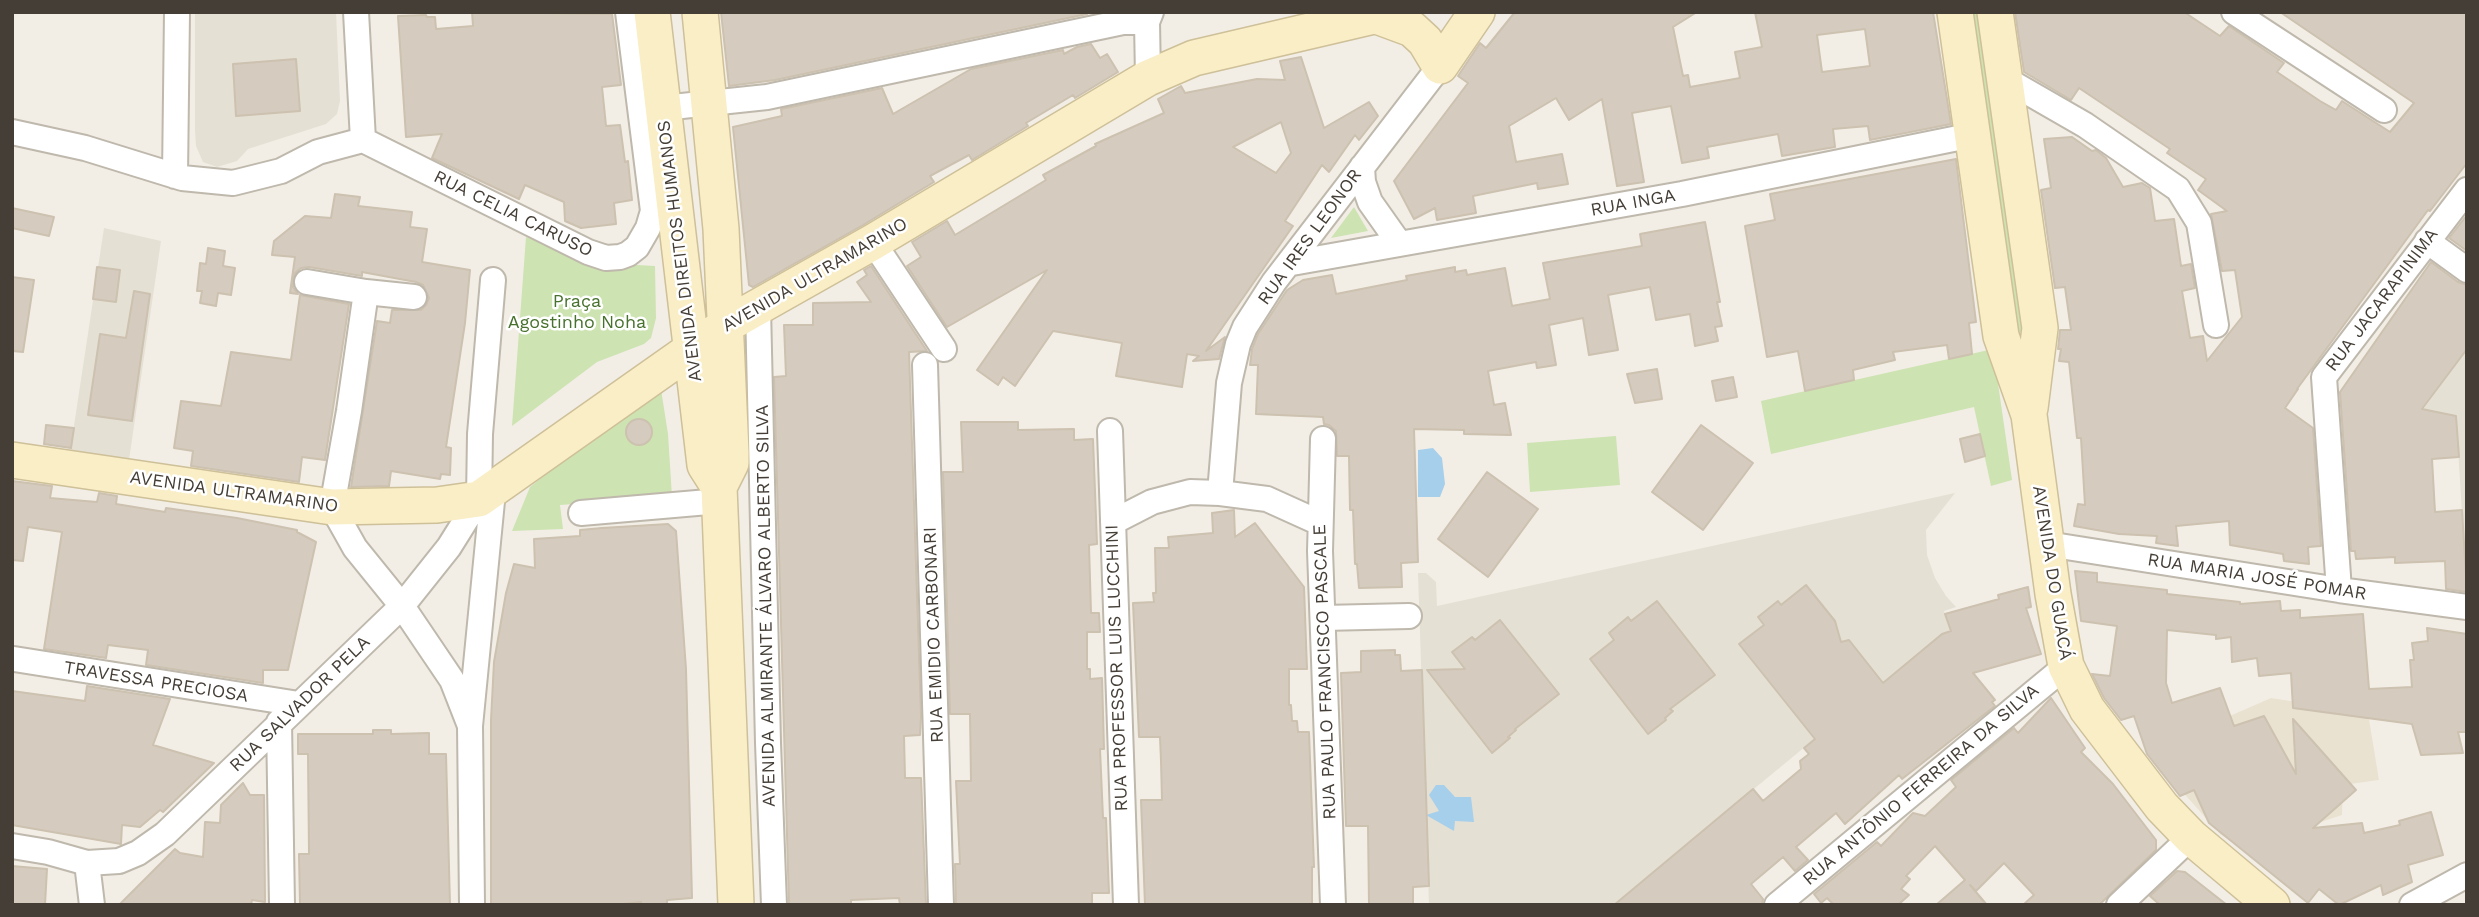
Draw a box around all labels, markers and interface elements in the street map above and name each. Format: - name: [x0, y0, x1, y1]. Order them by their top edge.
- street label: AVENIDA DIREITOS HUMANOS: [653, 119, 707, 383]
- street label: RUA IRES LEONOR: [1253, 165, 1367, 309]
- street label: RUA CELIA CARUSO: [430, 166, 596, 262]
- street label: RUA INGA: [1589, 185, 1677, 221]
- street label: AVENIDA ULTRAMARINO: [719, 213, 911, 337]
- street label: RUA JACARAPINIMA: [2321, 224, 2443, 376]
- park label: Praça Agostinho Noha: [508, 291, 646, 334]
- street label: AVENIDA ALMIRANTE ÁLVARO ALBERTO SILVA: [752, 405, 780, 807]
- street label: AVENIDA ULTRAMARINO: [128, 467, 340, 517]
- street label: AVENIDA DO GUACÁ: [2028, 484, 2076, 662]
- street label: RUA PROFESSOR LUIS LUCCHINI: [1101, 524, 1133, 812]
- street label: RUA PAULO FRANCISCO PASCALE: [1309, 524, 1341, 820]
- street label: RUA EMIDIO CARBONARI: [919, 527, 949, 743]
- street label: RUA MARIA JOSÉ POMAR: [2146, 549, 2368, 605]
- street label: RUA SALVADOR PELA: [225, 631, 375, 777]
- street label: TRAVESSA PRECIOSA: [62, 657, 250, 707]
- street label: RUA ANTÔNIO FERREIRA DA SILVA: [1799, 680, 2043, 890]

